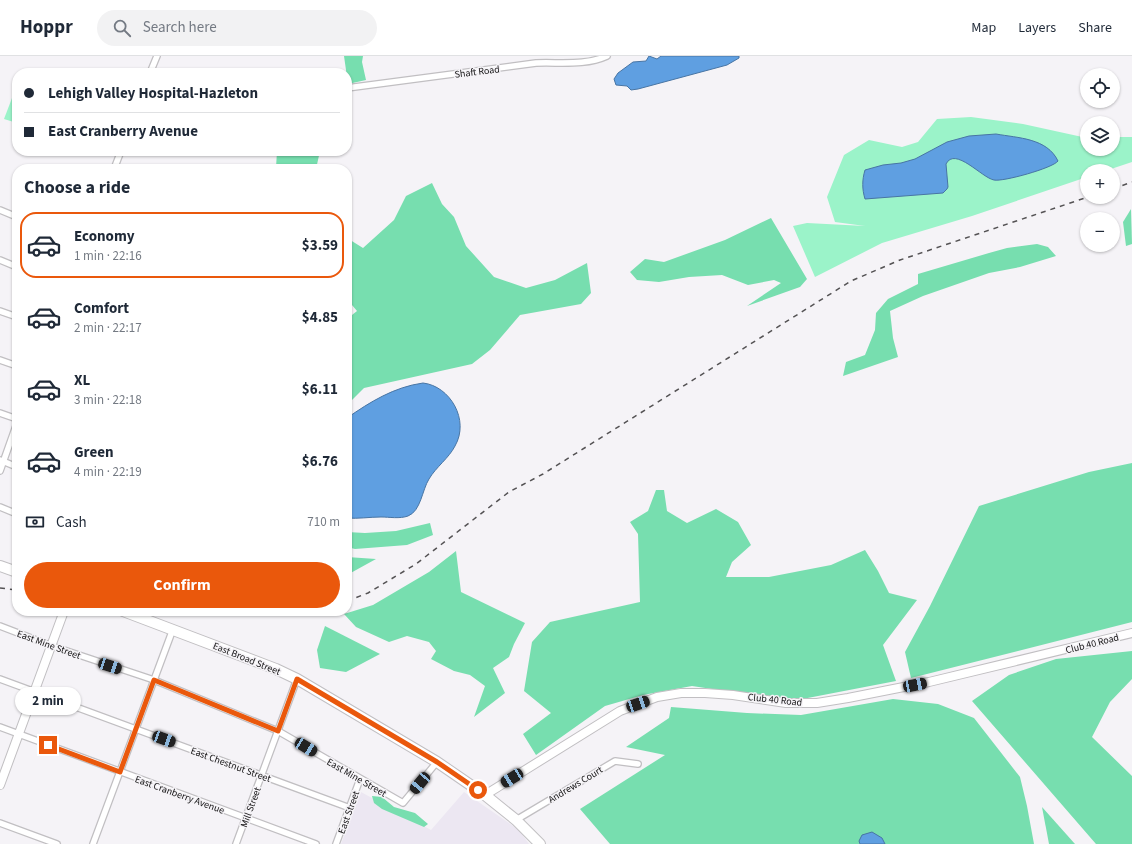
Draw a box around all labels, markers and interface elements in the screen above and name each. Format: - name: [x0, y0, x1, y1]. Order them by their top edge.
- search box: [97, 10, 377, 46]
- text: Hoppr: [20, 14, 73, 41]
- icon: search: [111, 17, 133, 39]
- text: Search here: [143, 17, 217, 38]
- text: Map: [971, 18, 996, 38]
- text: Layers: [1018, 18, 1056, 38]
- text: Share: [1078, 18, 1112, 38]
- street label: Shaft Road: [454, 62, 500, 82]
- map controls: [1080, 68, 1120, 252]
- button: locate: [1080, 68, 1120, 108]
- text: Lehigh Valley Hospital-Hazleton: [48, 83, 258, 104]
- button: layers: [1080, 116, 1120, 156]
- text: East Cranberry Avenue: [48, 121, 198, 142]
- button: +: [1080, 164, 1120, 204]
- text: Choose a ride: [24, 175, 130, 200]
- button: −: [1080, 212, 1120, 252]
- text: Economy: [74, 226, 135, 247]
- icon: car: [26, 227, 62, 263]
- text: $3.59: [302, 235, 338, 256]
- text: 1 min · 22:16: [74, 247, 142, 265]
- text: Comfort: [74, 298, 129, 319]
- icon: car: [26, 299, 62, 335]
- text: $4.85: [302, 307, 338, 328]
- text: 2 min · 22:17: [74, 319, 142, 337]
- text: XL: [74, 370, 90, 391]
- icon: car: [26, 371, 62, 407]
- text: $6.11: [302, 379, 338, 400]
- text: 3 min · 22:18: [74, 391, 142, 409]
- text: Green: [74, 442, 114, 463]
- icon: car: [26, 443, 62, 479]
- text: $6.76: [302, 451, 338, 472]
- text: 4 min · 22:19: [74, 463, 142, 481]
- icon: cash: [24, 511, 46, 533]
- text: Cash: [56, 512, 87, 533]
- text: 710 m: [307, 513, 340, 531]
- button: Confirm: [24, 562, 340, 608]
- street label: East Mine Street: [15, 627, 83, 663]
- street label: Club 40 Road: [1064, 631, 1120, 657]
- street label: East Broad Street: [211, 639, 283, 679]
- car: [97, 657, 123, 675]
- car: [902, 677, 928, 693]
- callout: 2 min: [15, 687, 81, 715]
- street label: Club 40 Road: [747, 690, 803, 710]
- text: 2 min: [32, 692, 64, 710]
- car: [625, 694, 651, 714]
- car: [151, 729, 177, 749]
- route end: [39, 736, 57, 754]
- car: [293, 736, 319, 758]
- street label: East Chestnut Street: [189, 744, 273, 786]
- street label: East Mine Street: [324, 755, 389, 801]
- street label: Andrews Court: [545, 763, 606, 807]
- car: [499, 767, 525, 789]
- car: [408, 770, 432, 796]
- street label: East Cranberry Avenue: [133, 772, 226, 818]
- route start: [469, 781, 487, 799]
- street label: Mill Street: [237, 785, 265, 829]
- street label: East Street: [335, 788, 363, 836]

